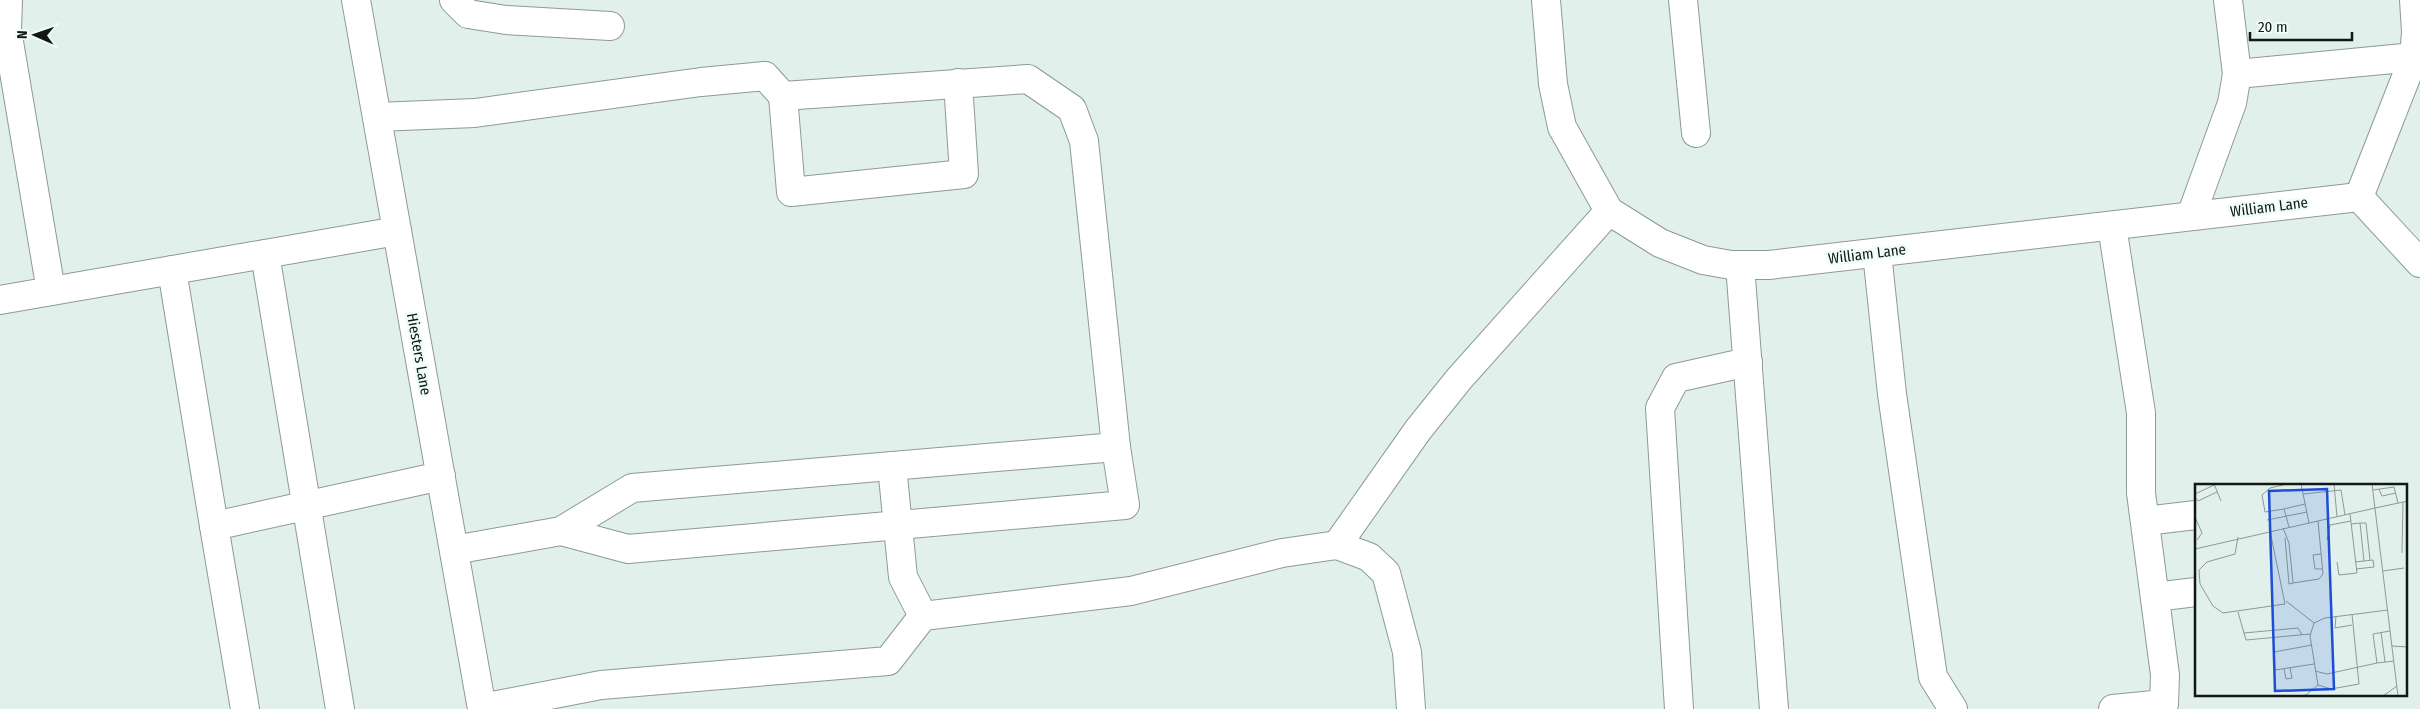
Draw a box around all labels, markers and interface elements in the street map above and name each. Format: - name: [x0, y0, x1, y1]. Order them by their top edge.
- north arrow: [10, 10, 60, 60]
- scale bar: [2250, 10, 2352, 42]
- text: 20 m: [2258, 18, 2288, 36]
- text: N: [14, 30, 31, 39]
- street label: William Lane: [2229, 193, 2309, 221]
- street label: William Lane: [1827, 240, 1907, 268]
- street label: Hiesters Lane: [403, 312, 435, 396]
- inset map: [2195, 484, 2408, 696]

